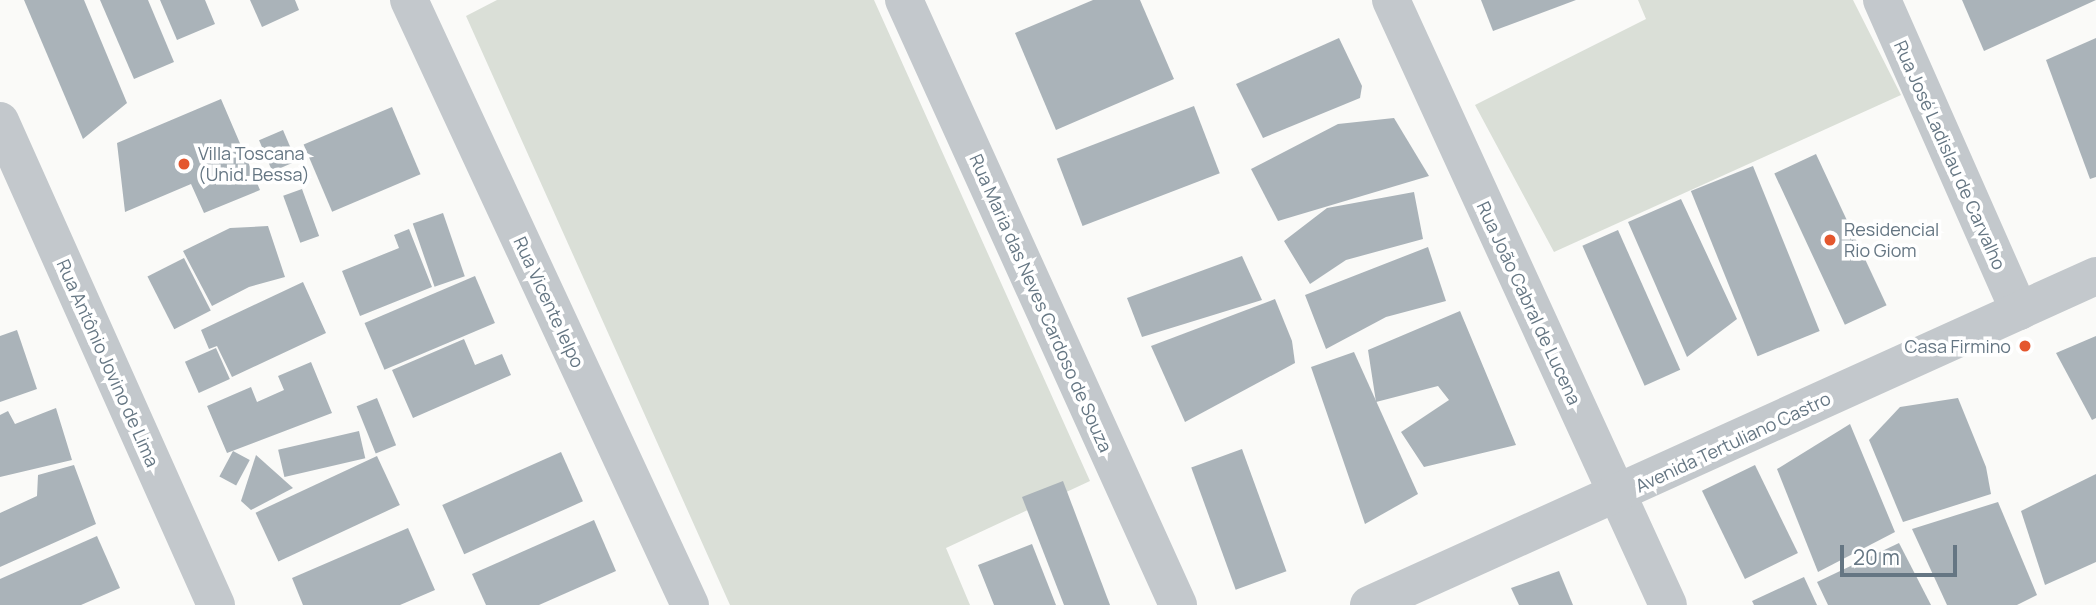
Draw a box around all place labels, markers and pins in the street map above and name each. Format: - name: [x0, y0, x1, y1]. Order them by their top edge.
- place label: Villa Toscana (Unid. Bessa): [198, 143, 310, 186]
- marker: Villa Toscana (Unid. Bessa): [176, 156, 192, 172]
- place label: Residencial Rio Giom: [1844, 219, 1939, 262]
- marker: Residencial Rio Giom: [1822, 232, 1838, 248]
- place label: Casa Firmino: [1905, 335, 2011, 357]
- marker: Casa Firmino: [2017, 338, 2033, 354]

